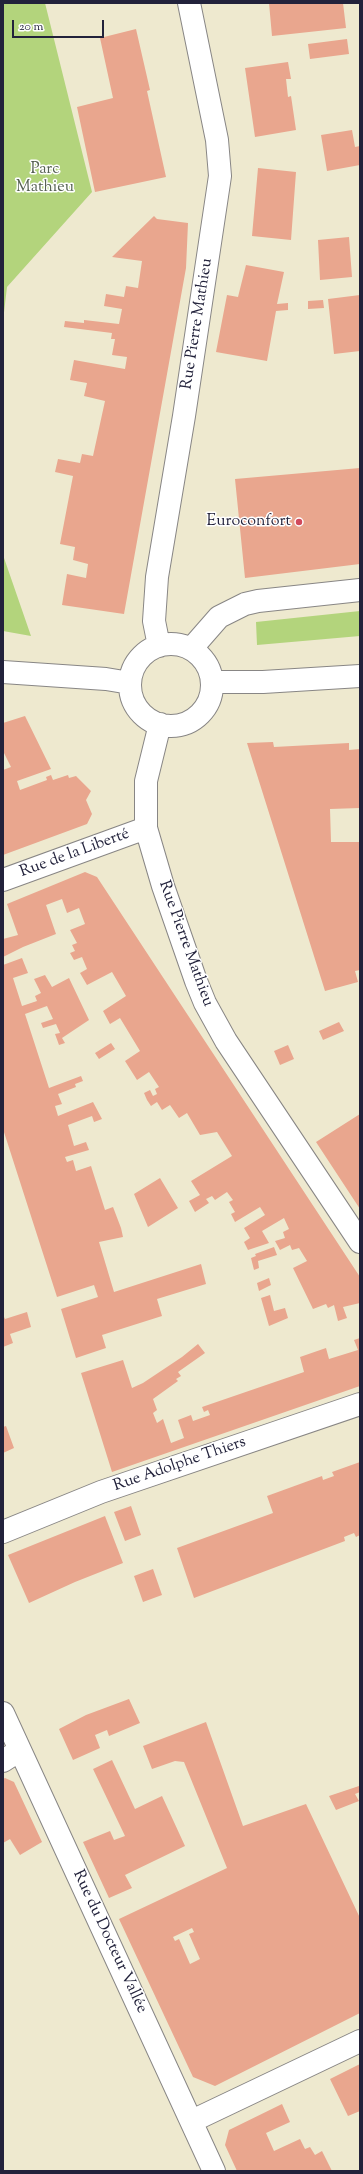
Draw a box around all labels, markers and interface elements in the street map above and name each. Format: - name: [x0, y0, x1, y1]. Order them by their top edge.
- scale bar: [14, 12, 106, 38]
- text: 20 m: [19, 18, 43, 36]
- park label: Parc Mathieu: [16, 160, 74, 198]
- street label: Rue Pierre Mathieu: [178, 257, 218, 391]
- place label: Euroconfort: [207, 512, 291, 532]
- marker: Euroconfort: [294, 517, 304, 527]
- street label: Rue de la Liberté: [18, 825, 132, 883]
- street label: Rue Pierre Mathieu: [153, 878, 217, 1010]
- street label: Rue Adolphe Thiers: [111, 1433, 249, 1497]
- street label: Rue du Docteur Vallée: [67, 1867, 151, 2017]

